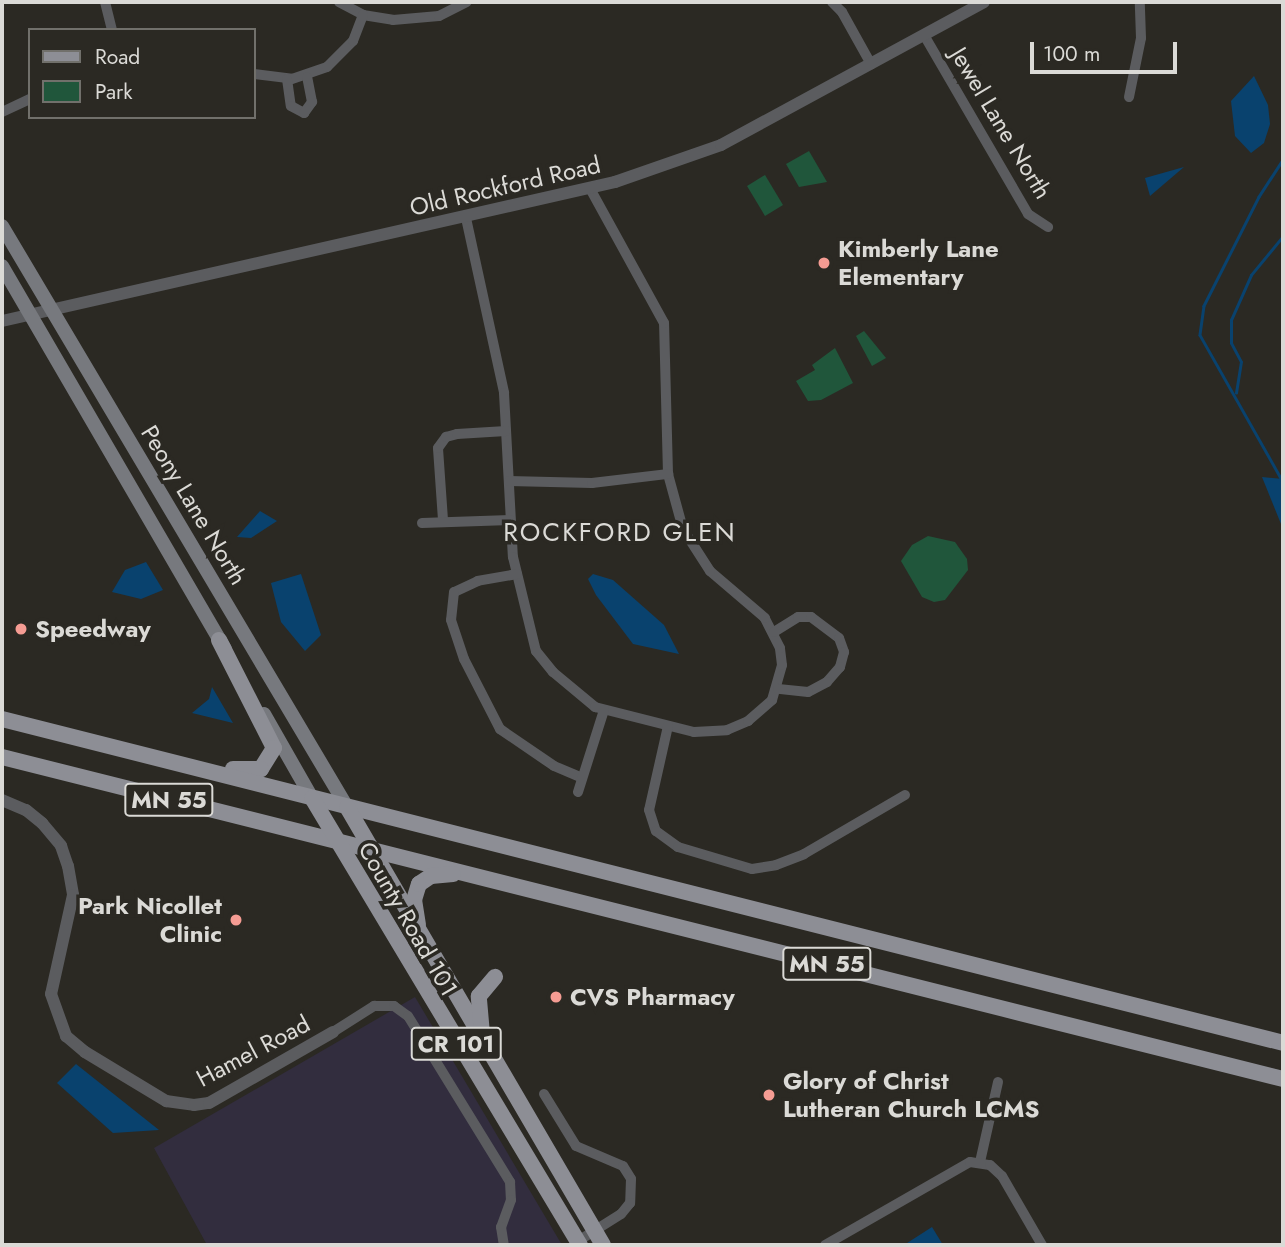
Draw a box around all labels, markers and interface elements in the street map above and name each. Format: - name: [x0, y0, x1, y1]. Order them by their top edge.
- legend: [28, 28, 256, 119]
- scale bar: [1033, 28, 1180, 72]
- text: 100 m: [1043, 39, 1100, 69]
- text: Road: [95, 42, 140, 72]
- street label: Jewel Lane North: [944, 42, 1058, 204]
- text: Park: [95, 77, 132, 107]
- street label: Old Rockford Road: [407, 150, 603, 222]
- place label: Kimberly Lane Elementary: [838, 235, 999, 291]
- marker: Kimberly Lane Elementary: [816, 255, 832, 271]
- street label: Peony Lane North: [135, 420, 253, 590]
- district label: ROCKFORD GLEN: [505, 517, 735, 549]
- place label: Speedway: [35, 615, 151, 643]
- marker: Speedway: [13, 621, 29, 637]
- road number: MN 55: [124, 780, 214, 820]
- street label: County Road 101: [352, 837, 464, 1001]
- place label: Park Nicollet Clinic: [78, 892, 222, 948]
- marker: Park Nicollet Clinic: [228, 912, 244, 928]
- road number: MN 55: [782, 945, 872, 984]
- place label: CVS Pharmacy: [570, 983, 735, 1011]
- marker: CVS Pharmacy: [548, 989, 564, 1005]
- street label: Hamel Road: [191, 1009, 315, 1093]
- road number: CR 101: [410, 1024, 502, 1064]
- place label: Glory of Christ Lutheran Church LCMS: [783, 1067, 1039, 1123]
- marker: Glory of Christ Lutheran Church LCMS: [761, 1087, 777, 1103]

